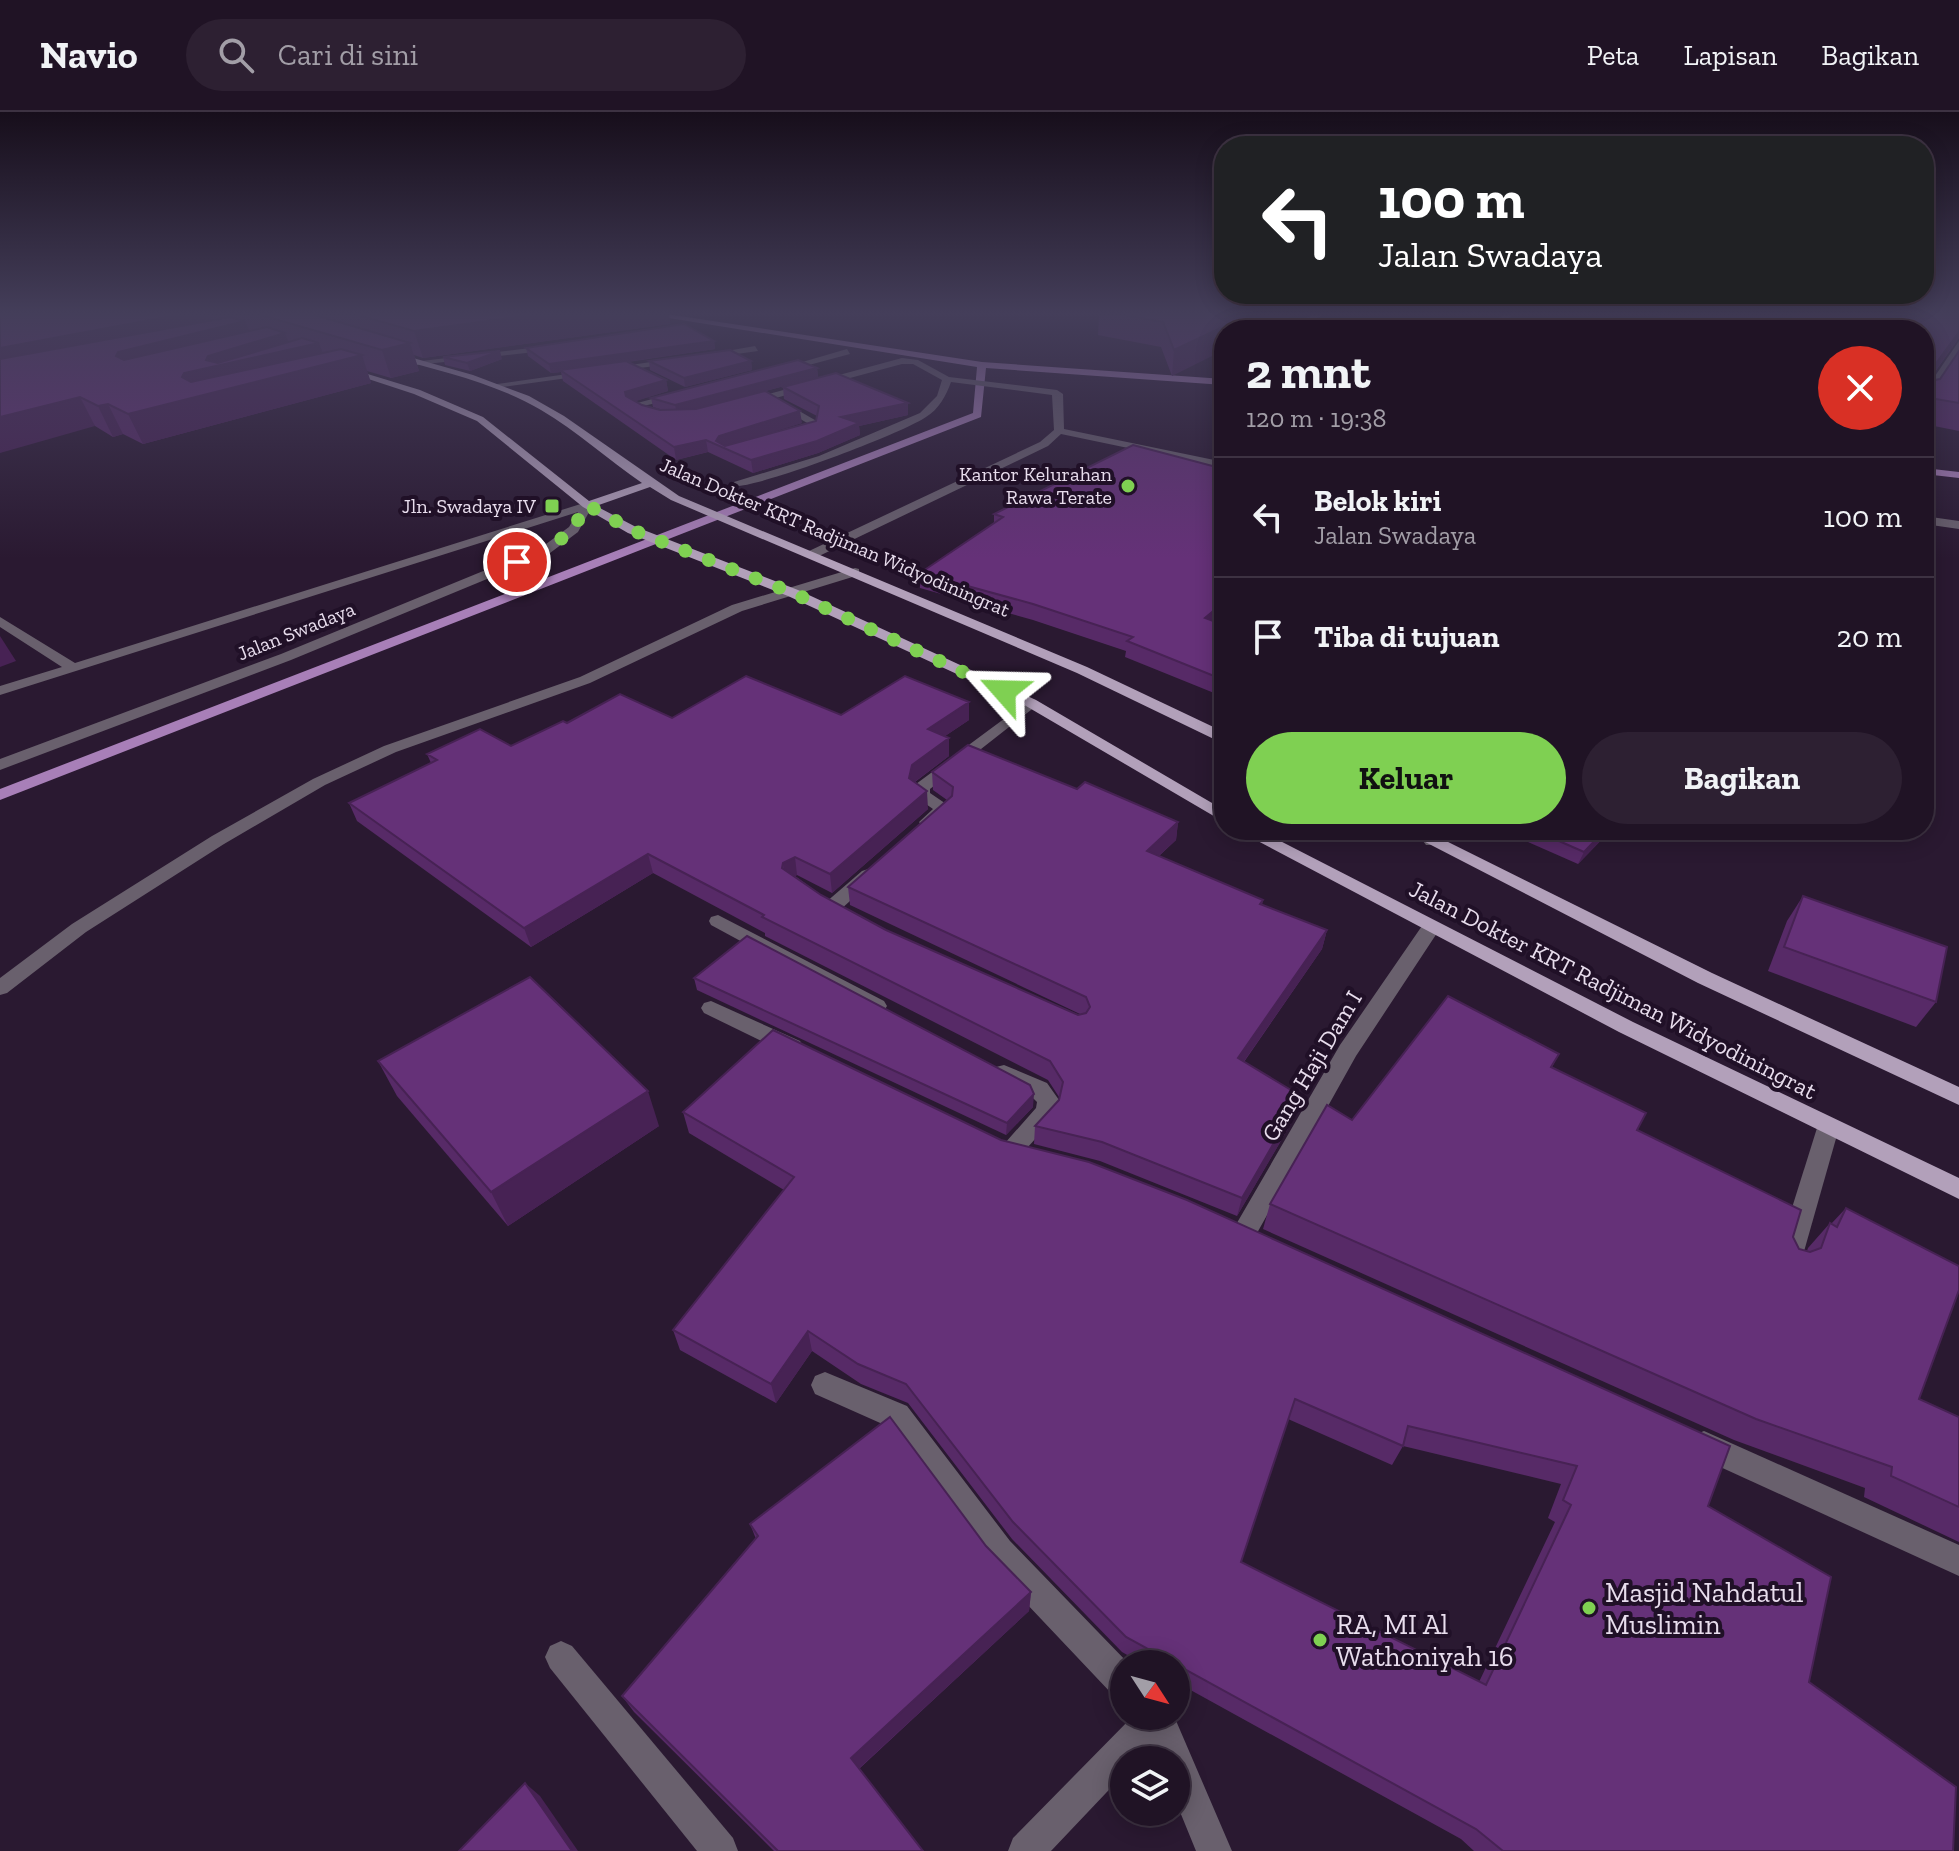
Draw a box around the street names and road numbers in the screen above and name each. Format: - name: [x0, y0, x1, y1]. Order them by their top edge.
- street label: Jalan Dokter KRT Radjiman Widyodiningrat: [657, 452, 1014, 622]
- street label: Jalan Swadaya: [234, 596, 359, 666]
- street label: Jalan Dokter KRT Radjiman Widyodiningrat: [1405, 874, 1822, 1105]
- street label: Gang Haji Dam I: [1255, 985, 1368, 1146]

